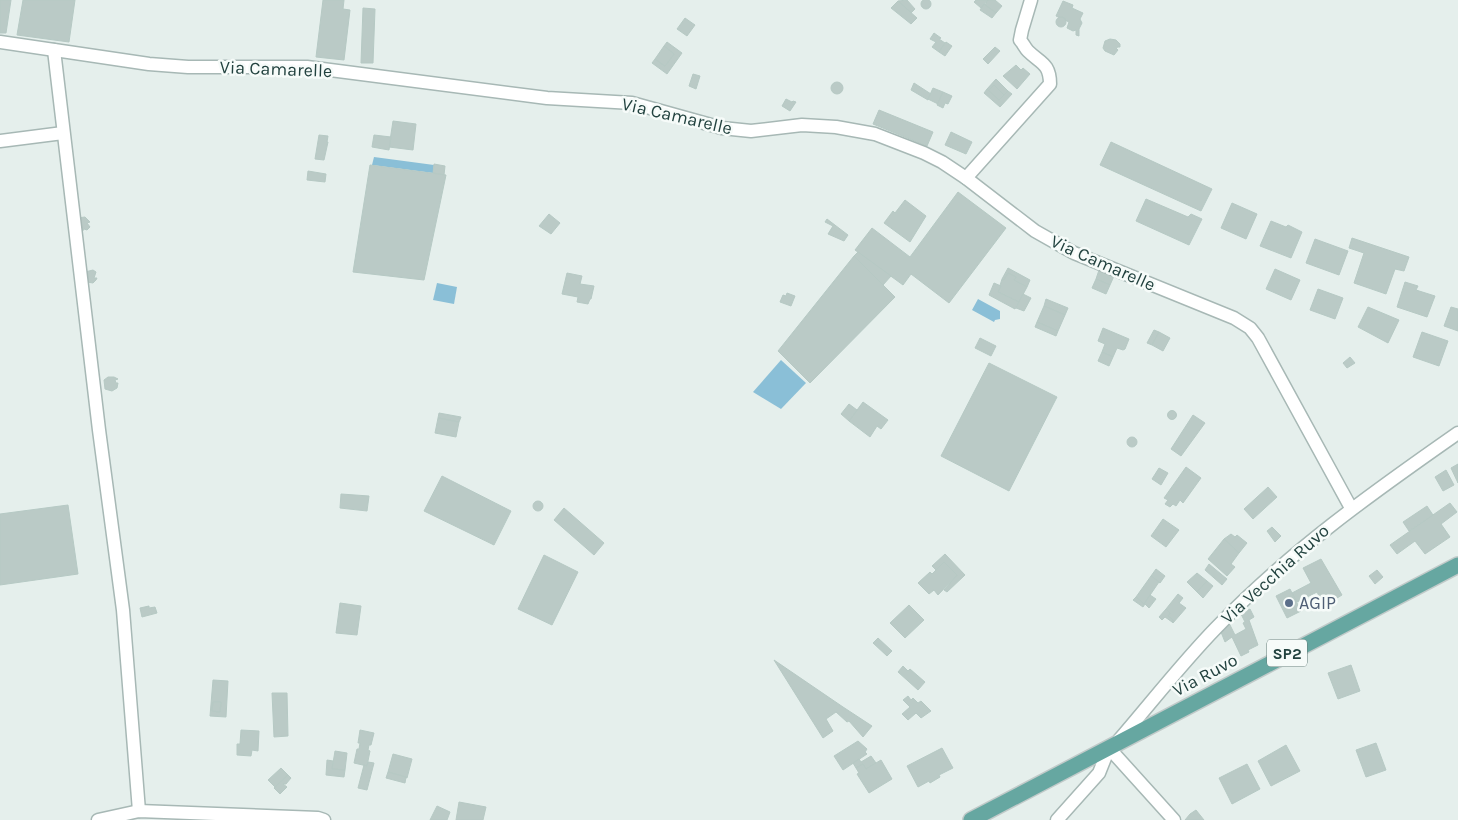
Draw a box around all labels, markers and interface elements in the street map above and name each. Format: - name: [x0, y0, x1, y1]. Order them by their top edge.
- street label: Via Camarelle: [219, 56, 333, 82]
- street label: Via Camarelle: [620, 93, 734, 139]
- street label: Via Camarelle: [1047, 230, 1159, 296]
- street label: Via Vecchia Ruvo: [1216, 520, 1334, 628]
- place label: AGIP: [1299, 592, 1336, 614]
- marker: AGIP: [1283, 597, 1295, 609]
- road number: SP2: [1267, 640, 1307, 666]
- street label: Via Ruvo: [1169, 649, 1241, 701]

